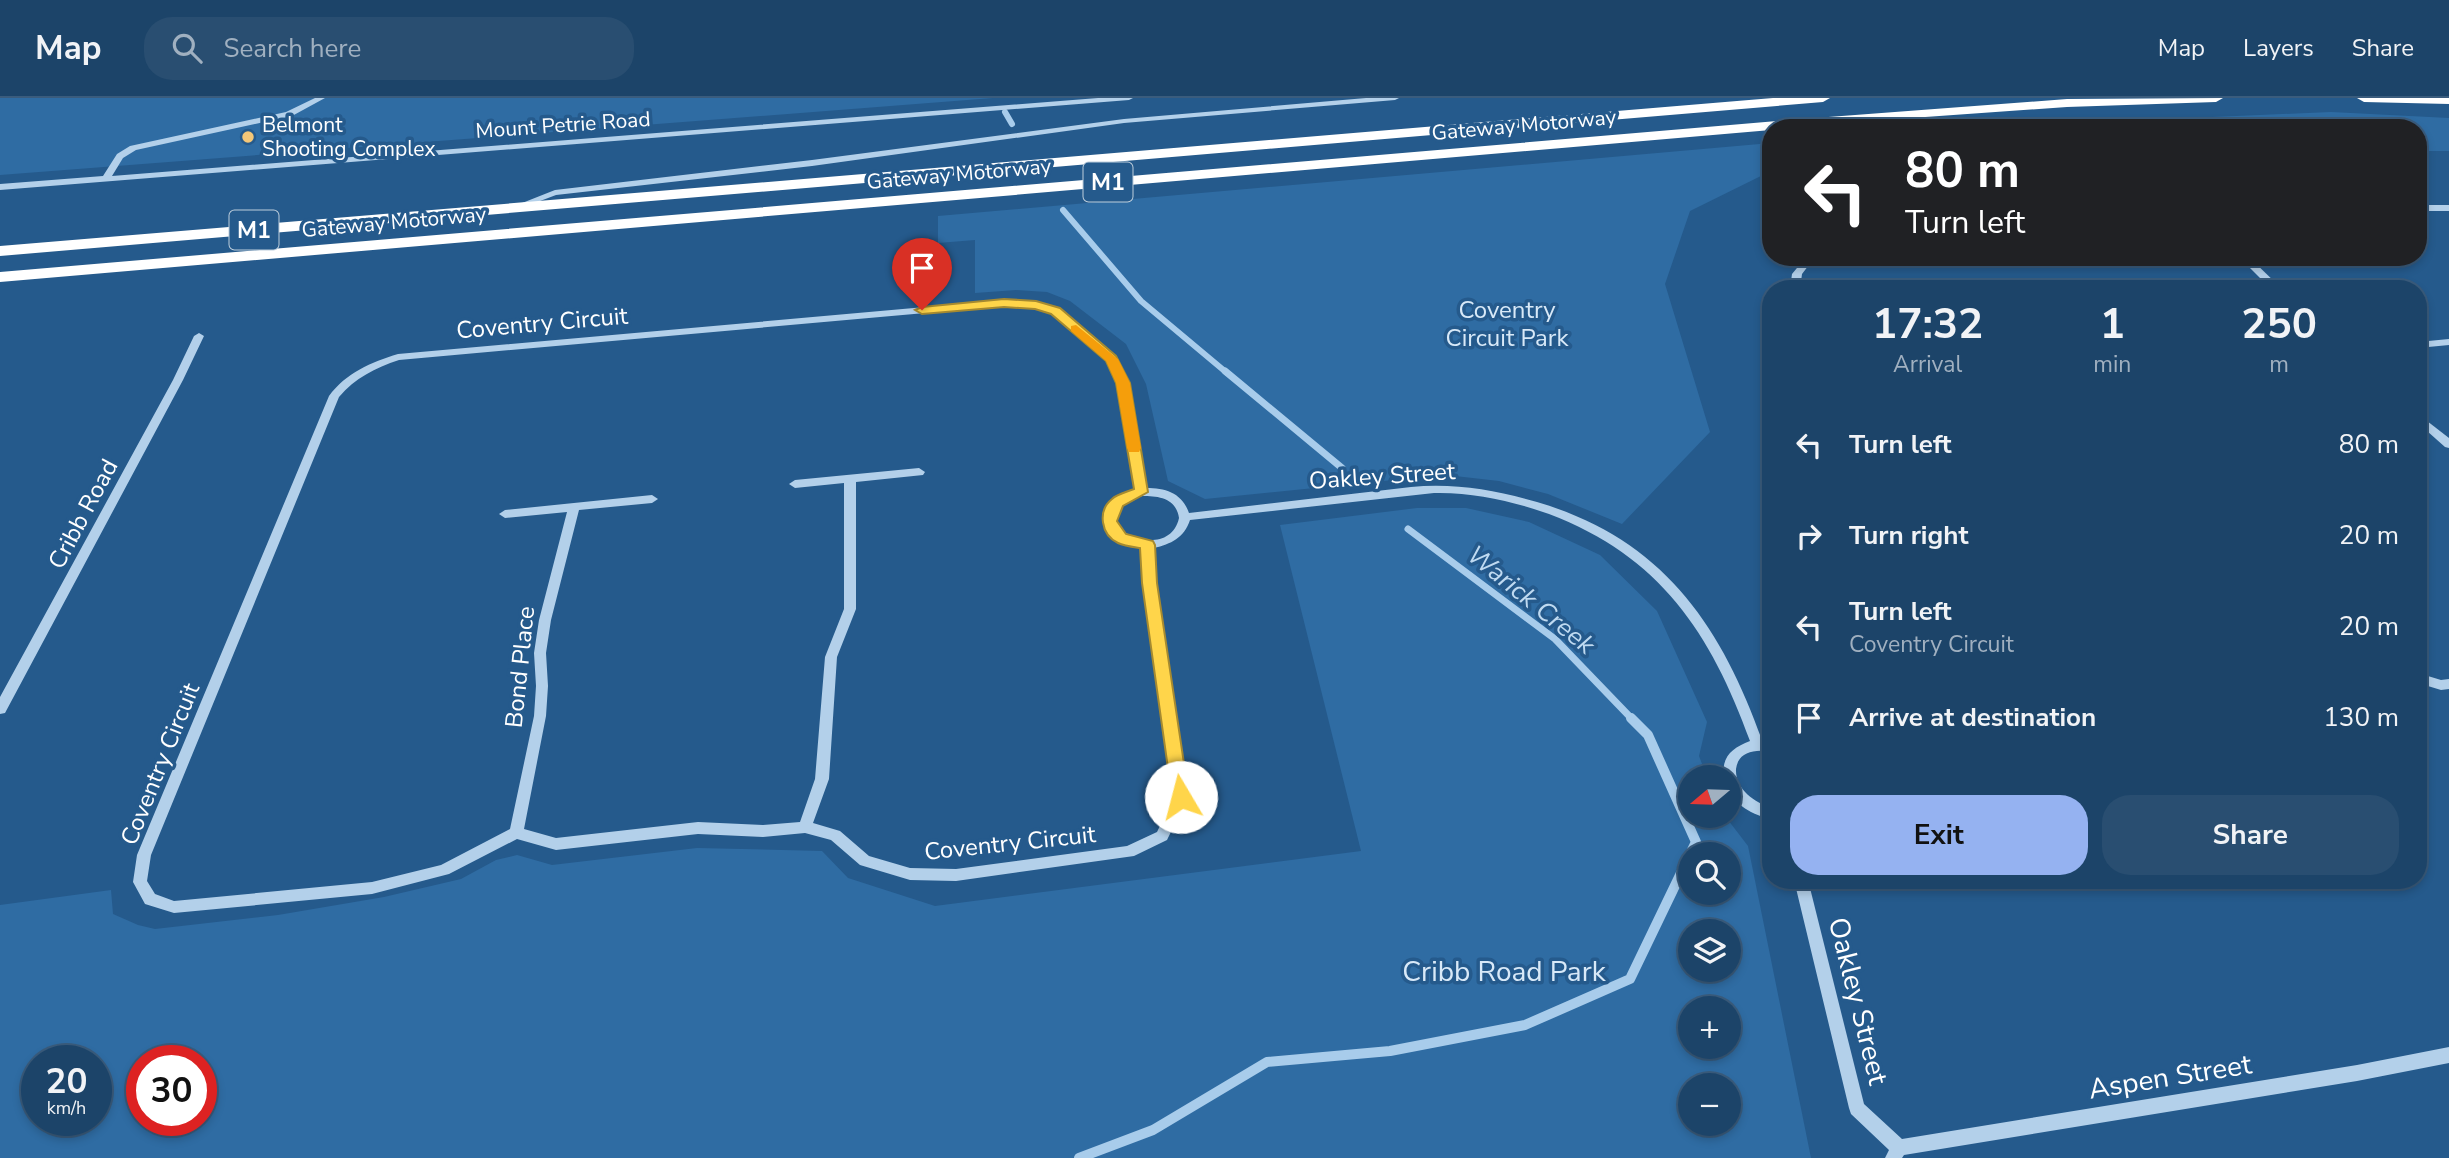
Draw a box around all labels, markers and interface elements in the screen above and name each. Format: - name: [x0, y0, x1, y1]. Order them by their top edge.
- search box: [144, 17, 634, 80]
- text: Map: [35, 26, 102, 71]
- icon: search: [168, 29, 206, 67]
- text: Search here: [224, 31, 361, 66]
- text: Map: [2158, 32, 2205, 64]
- text: Layers: [2243, 32, 2314, 64]
- text: Share: [2352, 32, 2414, 64]
- street label: Gateway Motorway: [1431, 103, 1618, 147]
- street label: Mount Petrie Road: [475, 105, 651, 145]
- place label: Belmont Shooting Complex: [262, 111, 435, 163]
- marker: Belmont Shooting Complex: [240, 129, 256, 145]
- text: 80 m: [1905, 137, 2020, 204]
- icon: left: [1790, 147, 1881, 238]
- street label: Gateway Motorway: [866, 152, 1053, 196]
- road number: M1: [1084, 162, 1132, 202]
- street label: Gateway Motorway: [301, 200, 488, 244]
- text: Turn left: [1905, 201, 2025, 244]
- road number: M1: [230, 211, 278, 250]
- pin: [892, 238, 952, 310]
- icon: arrive: [903, 249, 941, 287]
- park label: Coventry Circuit Park: [1446, 294, 1569, 354]
- text: 17:32: [1872, 296, 1983, 353]
- text: 1: [2100, 296, 2125, 353]
- text: 250: [2241, 296, 2317, 353]
- street label: Coventry Circuit: [455, 300, 630, 346]
- text: Arrival: [1893, 349, 1962, 380]
- text: min: [2093, 349, 2131, 380]
- text: m: [2269, 349, 2289, 380]
- icon: left: [1790, 426, 1828, 464]
- text: Turn left: [1849, 427, 1952, 462]
- text: 80 m: [2339, 427, 2399, 462]
- street label: Cribb Road: [41, 453, 125, 575]
- street label: Oakley Street: [1308, 455, 1457, 497]
- icon: right: [1790, 517, 1828, 555]
- text: Turn right: [1849, 518, 1968, 553]
- text: 20 m: [2339, 518, 2399, 553]
- water label: Warick Creek: [1460, 538, 1603, 663]
- text: Turn left: [1849, 594, 1952, 629]
- street label: Bond Place: [498, 605, 542, 729]
- icon: left: [1790, 608, 1828, 646]
- text: 20 m: [2339, 609, 2399, 644]
- text: Coventry Circuit: [1849, 629, 2014, 660]
- street label: Coventry Circuit: [113, 678, 207, 850]
- icon: arrive: [1790, 699, 1828, 737]
- text: Arrive at destination: [1849, 700, 2096, 735]
- text: 130 m: [2323, 700, 2399, 735]
- position arrow: [1144, 760, 1218, 834]
- north arrow: [1678, 765, 1741, 828]
- map controls: [1678, 765, 1741, 1136]
- button: Exit: [1790, 795, 2088, 875]
- button: Share: [2102, 795, 2399, 875]
- street label: Coventry Circuit: [923, 818, 1098, 868]
- button: search: [1678, 842, 1741, 905]
- street label: Oakley Street: [1819, 913, 1897, 1089]
- button: layers: [1678, 919, 1741, 982]
- park label: Cribb Road Park: [1402, 953, 1607, 991]
- button: +: [1678, 996, 1741, 1059]
- speed limit sign: 30: [126, 1045, 217, 1136]
- street label: Aspen Street: [2086, 1045, 2254, 1109]
- text: 20: [45, 1058, 88, 1105]
- button: −: [1678, 1073, 1741, 1136]
- text: km/h: [47, 1096, 86, 1120]

